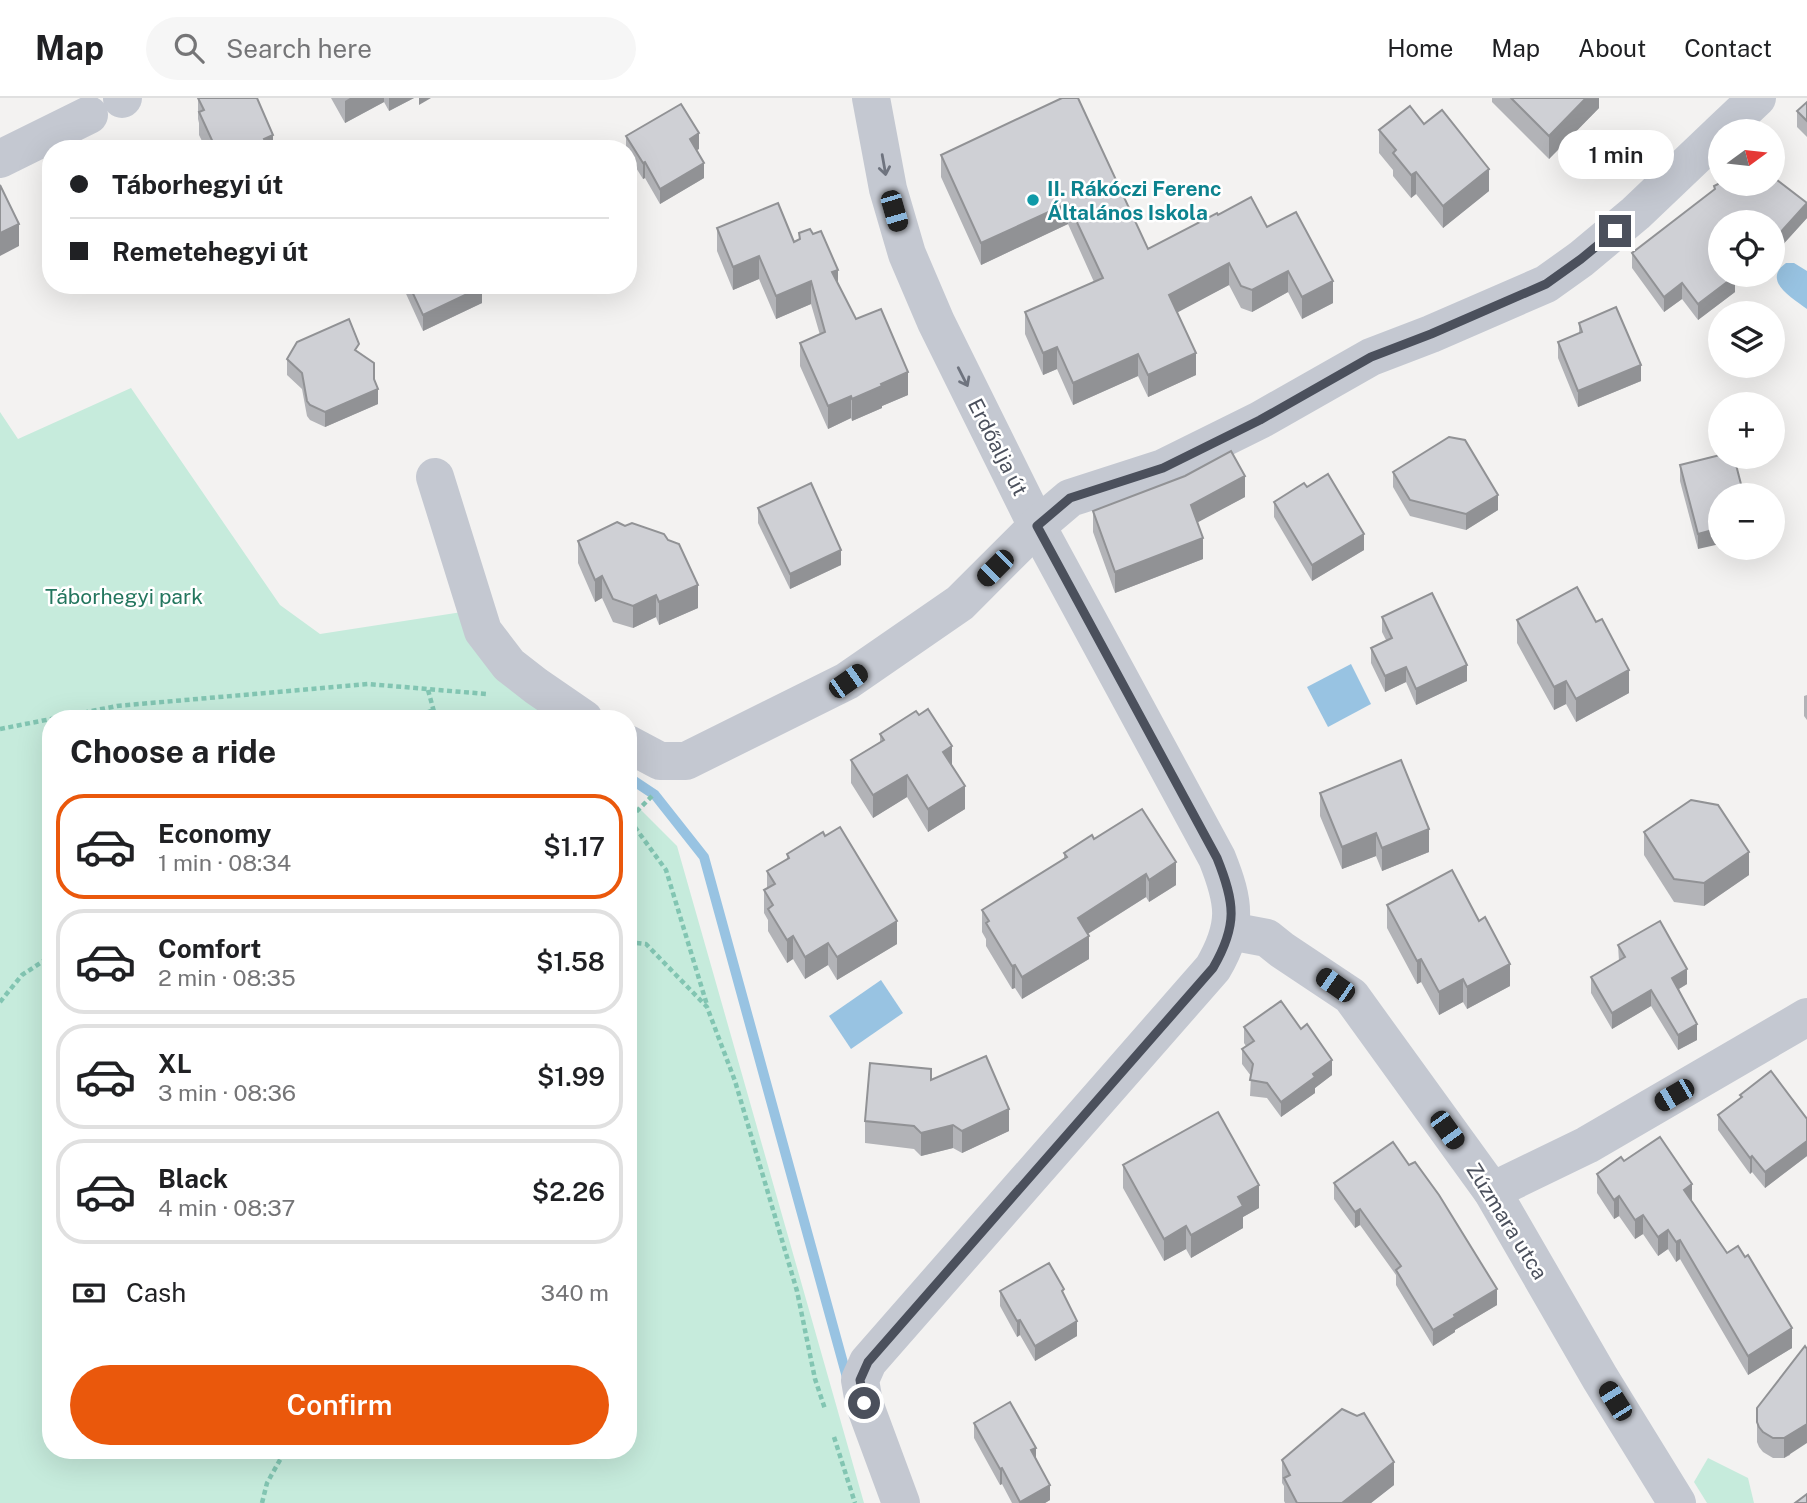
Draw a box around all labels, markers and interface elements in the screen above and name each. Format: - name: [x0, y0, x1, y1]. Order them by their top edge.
- search box: [146, 17, 636, 80]
- text: Map: [35, 29, 104, 67]
- icon: search: [170, 29, 208, 67]
- text: Search here: [226, 33, 372, 64]
- text: Home: [1387, 34, 1453, 62]
- text: Map: [1491, 34, 1540, 62]
- text: About: [1578, 34, 1646, 62]
- text: Contact: [1684, 34, 1772, 62]
- north arrow: [1708, 119, 1785, 196]
- map controls: [1708, 119, 1785, 560]
- callout: 1 min: [1557, 130, 1673, 178]
- text: 1 min: [1589, 141, 1643, 168]
- one-way arrow: [877, 153, 891, 176]
- text: Táborhegyi út: [112, 169, 283, 200]
- place label: II. Rákóczi Ferenc Általános Iskola: [1047, 176, 1221, 225]
- car: [879, 188, 910, 234]
- marker: II. Rákóczi Ferenc Általános Iskola: [1025, 192, 1041, 208]
- button: locate: [1708, 210, 1785, 287]
- route end: [1599, 215, 1631, 247]
- text: Remetehegyi út: [112, 236, 308, 267]
- button: layers: [1708, 301, 1785, 378]
- one-way arrow: [956, 366, 970, 387]
- button: +: [1708, 392, 1785, 469]
- street label: Erdőalja út: [963, 394, 1033, 500]
- button: −: [1708, 483, 1785, 560]
- car: [973, 546, 1018, 590]
- park label: Táborhegyi park: [45, 584, 203, 609]
- car: [825, 660, 872, 702]
- text: Choose a ride: [70, 733, 276, 770]
- icon: car: [74, 815, 137, 878]
- text: Economy: [158, 818, 271, 849]
- text: $1.17: [543, 831, 605, 862]
- text: 1 min · 08:34: [158, 849, 291, 876]
- icon: car: [74, 930, 137, 993]
- text: Comfort: [158, 933, 261, 964]
- text: $1.58: [536, 946, 605, 977]
- text: 2 min · 08:35: [158, 964, 296, 991]
- car: [1312, 964, 1359, 1006]
- icon: car: [74, 1045, 137, 1108]
- text: XL: [158, 1048, 192, 1079]
- text: $1.99: [537, 1061, 605, 1092]
- car: [1651, 1075, 1698, 1115]
- text: 3 min · 08:36: [158, 1079, 296, 1106]
- car: [1427, 1107, 1468, 1153]
- street label: Zúzmara utca: [1461, 1158, 1553, 1284]
- icon: car: [74, 1160, 137, 1223]
- text: Black: [158, 1163, 228, 1194]
- text: $2.26: [532, 1176, 605, 1207]
- text: 4 min · 08:37: [158, 1194, 295, 1221]
- icon: cash: [70, 1274, 108, 1312]
- text: Cash: [126, 1277, 186, 1308]
- text: 340 m: [541, 1279, 609, 1306]
- button: Confirm: [70, 1365, 609, 1445]
- car: [1595, 1378, 1636, 1424]
- route start: [848, 1387, 880, 1419]

